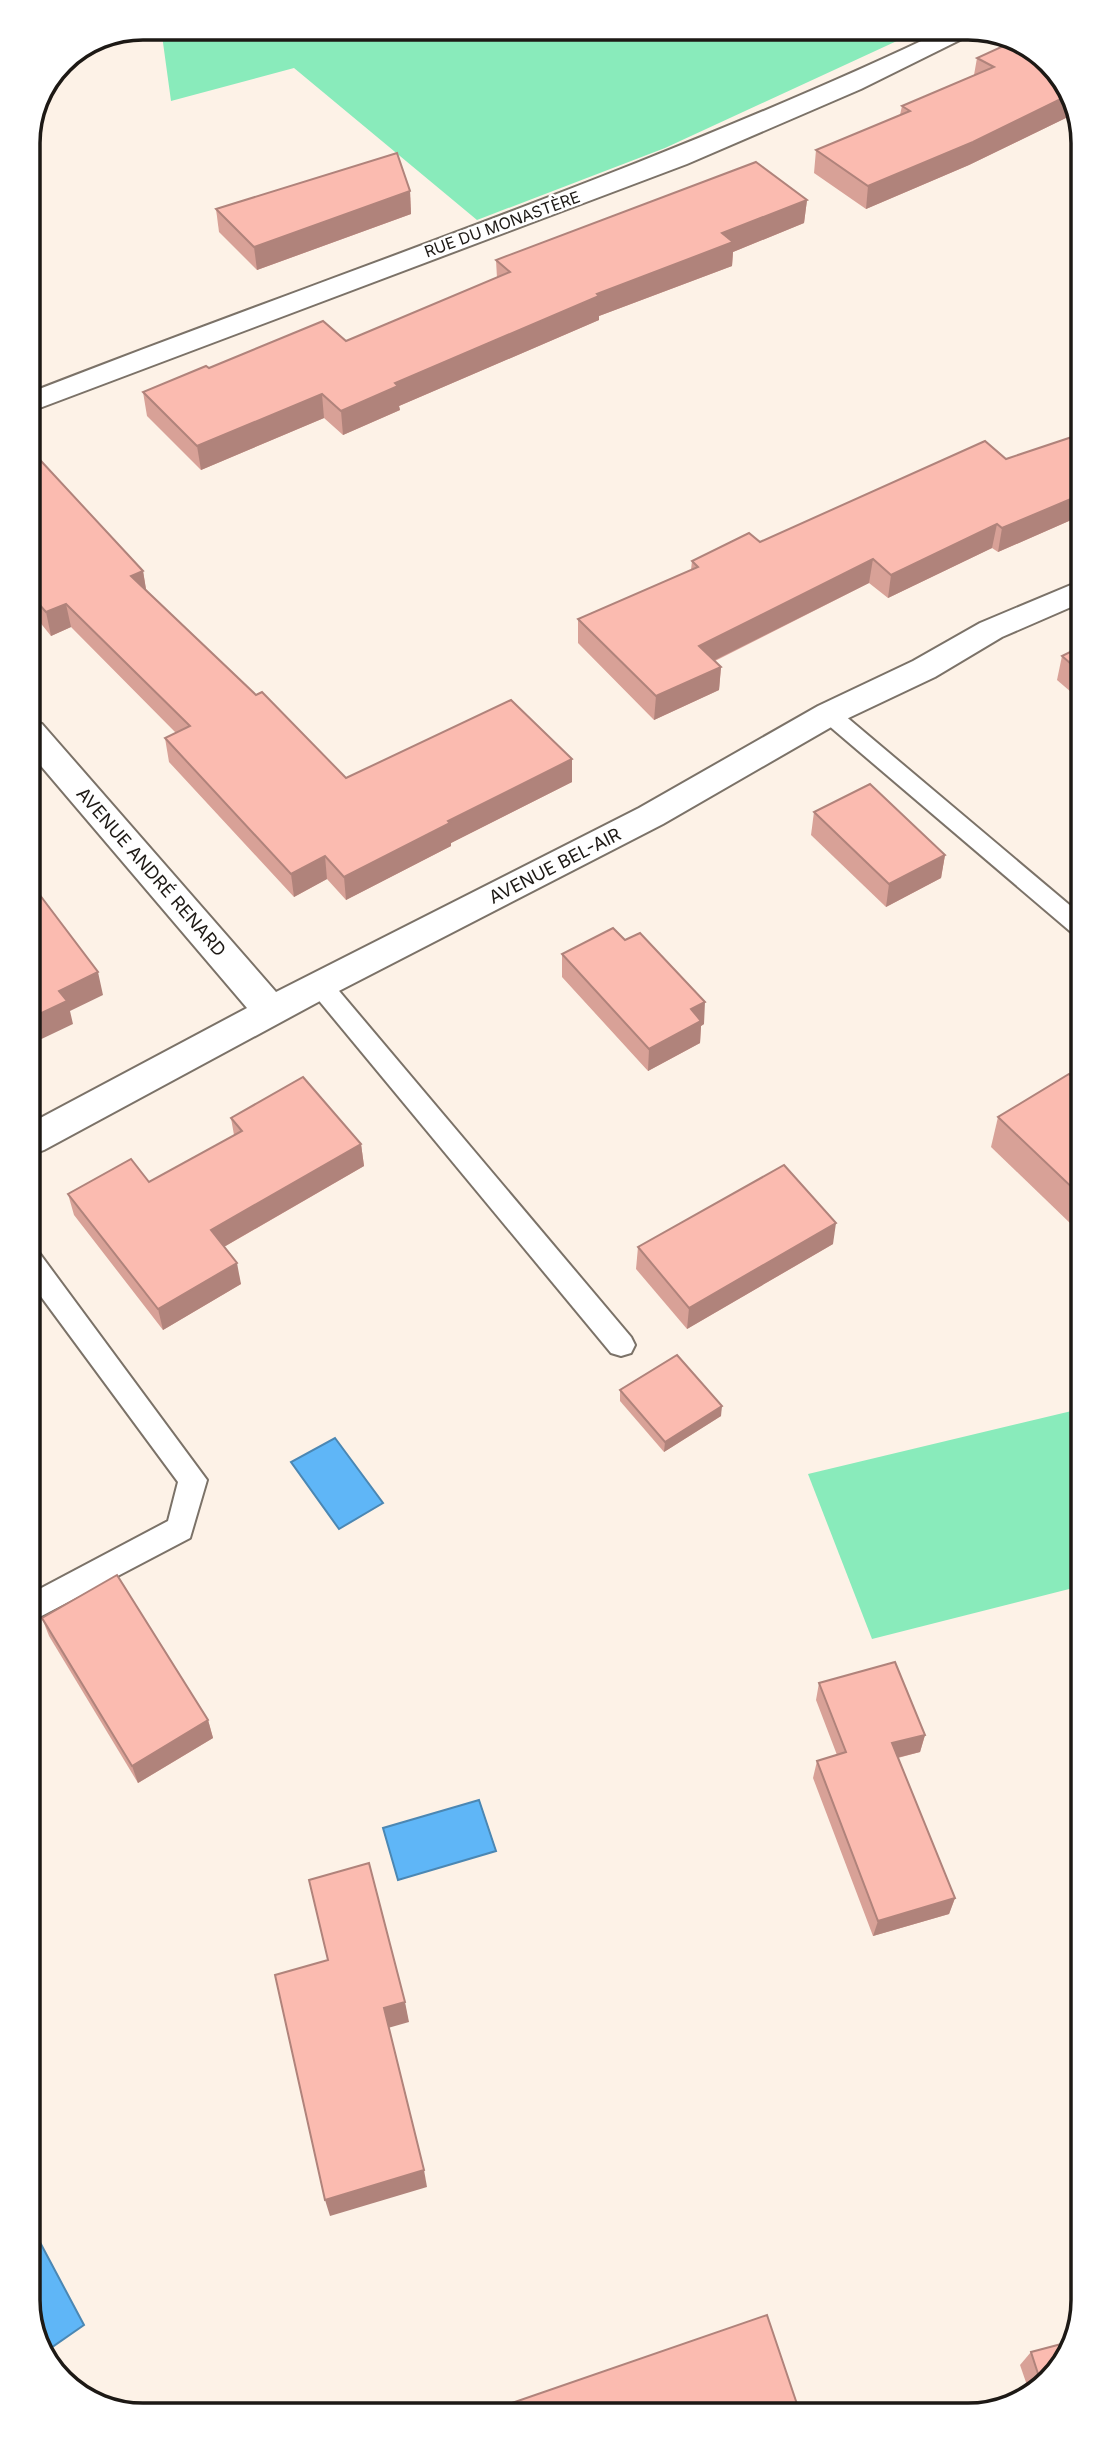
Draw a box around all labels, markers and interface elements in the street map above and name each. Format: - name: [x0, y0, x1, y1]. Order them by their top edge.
- street label: RUE DU MONASTÈRE: [421, 187, 583, 261]
- street label: AVENUE ANDRÉ RENARD: [72, 782, 231, 960]
- street label: AVENUE BEL-AIR: [485, 823, 625, 908]

